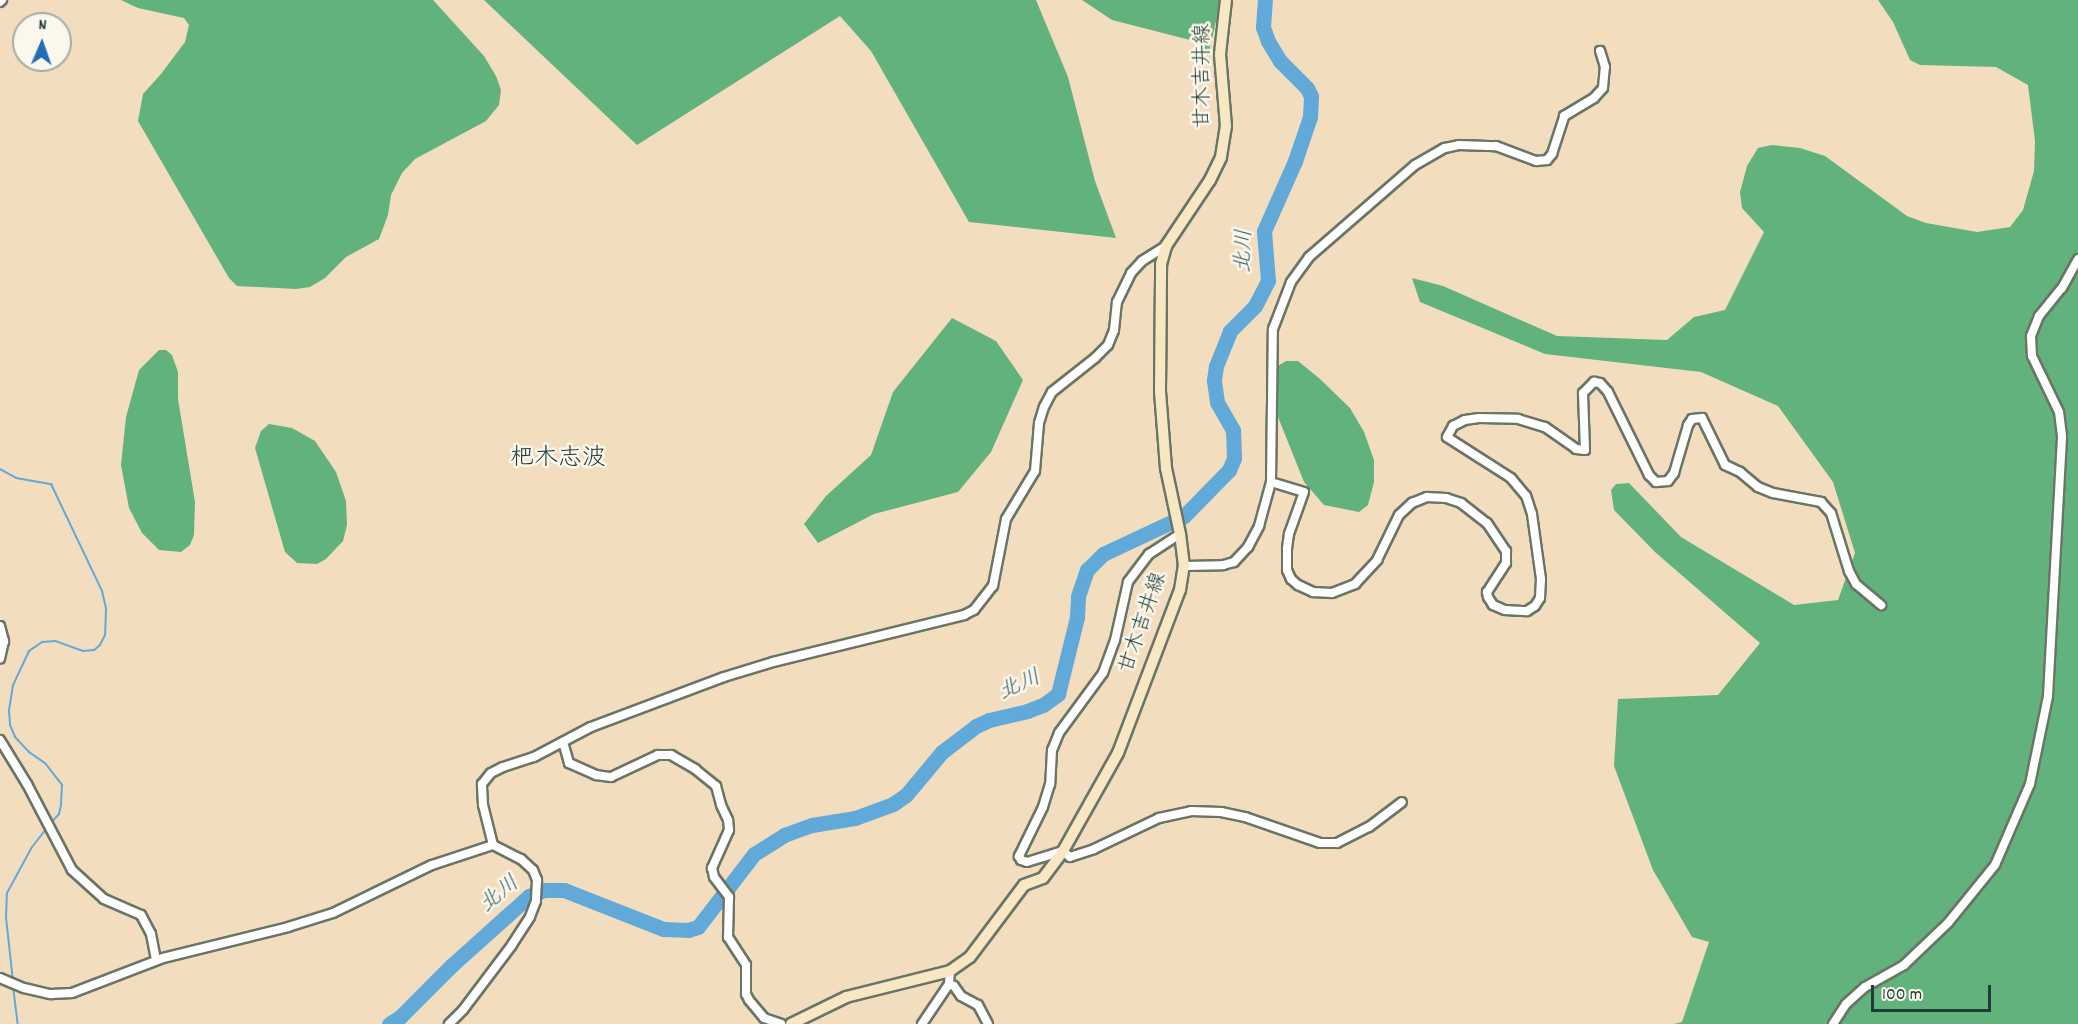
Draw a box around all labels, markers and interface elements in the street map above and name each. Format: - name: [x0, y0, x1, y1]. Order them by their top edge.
- north arrow: [12, 12, 72, 72]
- text: N: [38, 14, 47, 37]
- street label: 甘木吉井線: [1191, 24, 1217, 128]
- water label: 北川: [1231, 229, 1259, 273]
- district label: 杷木志波: [510, 446, 606, 474]
- street label: 甘木吉井線: [1115, 569, 1173, 677]
- water label: 北川: [995, 665, 1045, 707]
- water label: 北川: [475, 871, 525, 919]
- scale bar: [1874, 973, 1994, 1011]
- text: 100 m: [1882, 983, 1922, 1008]

